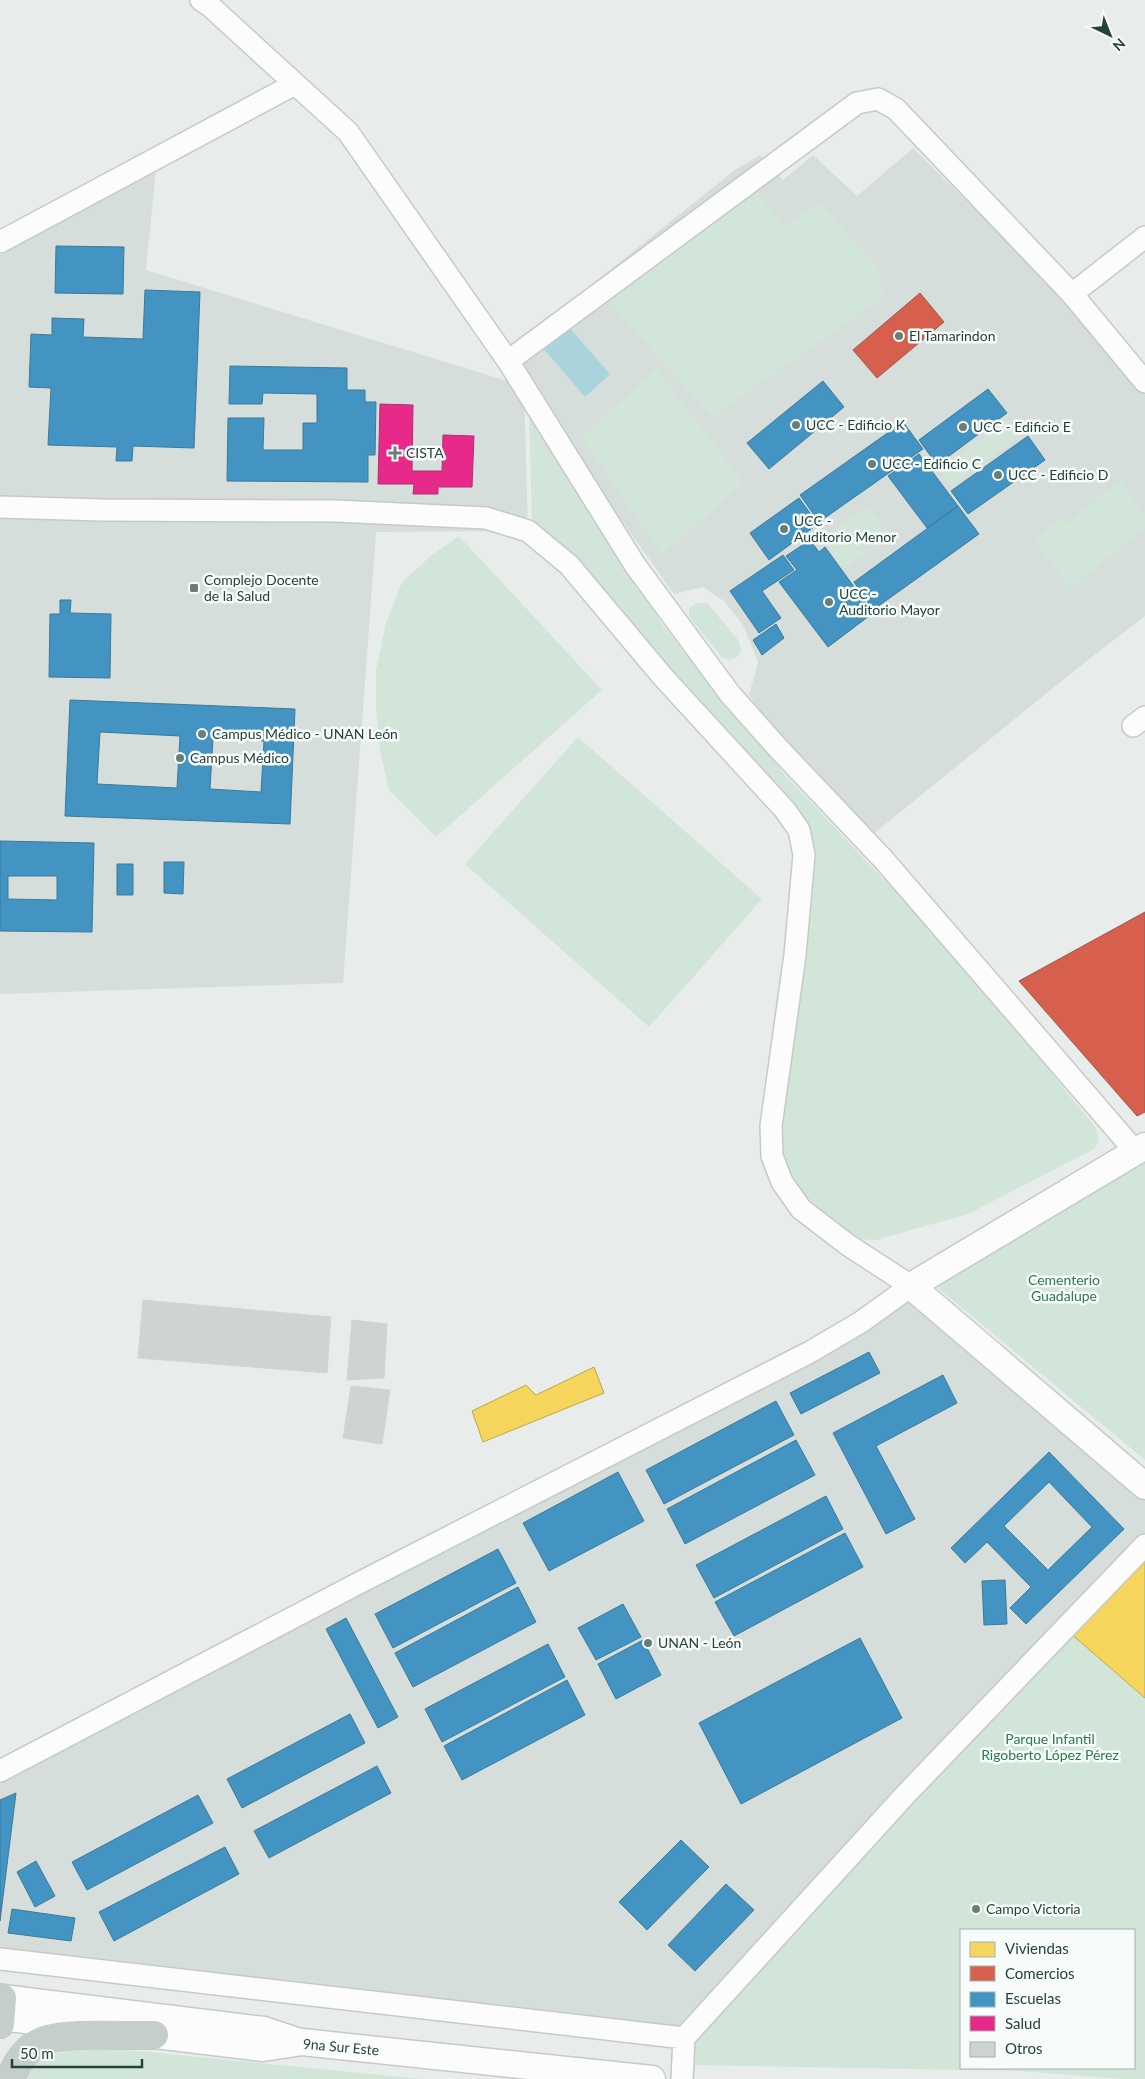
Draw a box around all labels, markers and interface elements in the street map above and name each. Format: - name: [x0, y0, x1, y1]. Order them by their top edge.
- north arrow: [1085, 10, 1135, 60]
- text: N: [1109, 35, 1129, 55]
- place label: El Tamarindon: [909, 327, 995, 344]
- marker: El Tamarindon: [893, 330, 905, 342]
- place label: UCC - Edificio K: [806, 416, 906, 433]
- place label: UCC - Edificio E: [973, 418, 1071, 435]
- marker: UCC - Edificio K: [790, 419, 802, 431]
- marker: UCC - Edificio E: [957, 421, 969, 433]
- place label: CISTA: [406, 444, 444, 461]
- marker: CISTA: [388, 446, 402, 460]
- place label: UCC - Edificio C: [882, 455, 982, 472]
- marker: UCC - Edificio C: [866, 458, 878, 470]
- place label: UCC - Edificio D: [1008, 466, 1108, 483]
- marker: UCC - Edificio D: [992, 469, 1004, 481]
- place label: UCC - Auditorio Menor: [794, 512, 896, 545]
- marker: UCC - Auditorio Menor: [778, 523, 790, 535]
- place label: Complejo Docente de la Salud: [204, 571, 319, 604]
- marker: Complejo Docente de la Salud: [188, 582, 200, 594]
- place label: UCC - Auditorio Mayor: [839, 585, 940, 618]
- marker: UCC - Auditorio Mayor: [823, 596, 835, 608]
- place label: Campus Médico - UNAN León: [212, 725, 398, 742]
- marker: Campus Médico - UNAN León: [196, 728, 208, 740]
- place label: Campus Médico: [190, 749, 289, 766]
- marker: Campus Médico: [174, 752, 186, 764]
- park label: Cementerio Guadalupe: [1028, 1271, 1100, 1304]
- place label: UNAN - León: [658, 1634, 741, 1651]
- marker: UNAN - León: [642, 1637, 654, 1649]
- park label: Parque Infantil Rigoberto López Pérez: [981, 1730, 1119, 1763]
- place label: Campo Victoria: [986, 1900, 1081, 1917]
- marker: Campo Victoria: [970, 1903, 982, 1915]
- legend: [960, 1929, 1135, 2069]
- text: Viviendas: [1005, 1939, 1069, 1957]
- text: Comercios: [1005, 1964, 1075, 1982]
- text: Escuelas: [1005, 1989, 1061, 2007]
- text: Salud: [1005, 2014, 1041, 2032]
- street label: 9na Sur Este: [302, 2035, 380, 2058]
- scale bar: [12, 2036, 142, 2068]
- text: Otros: [1005, 2039, 1043, 2057]
- text: 50 m: [20, 2044, 54, 2062]

